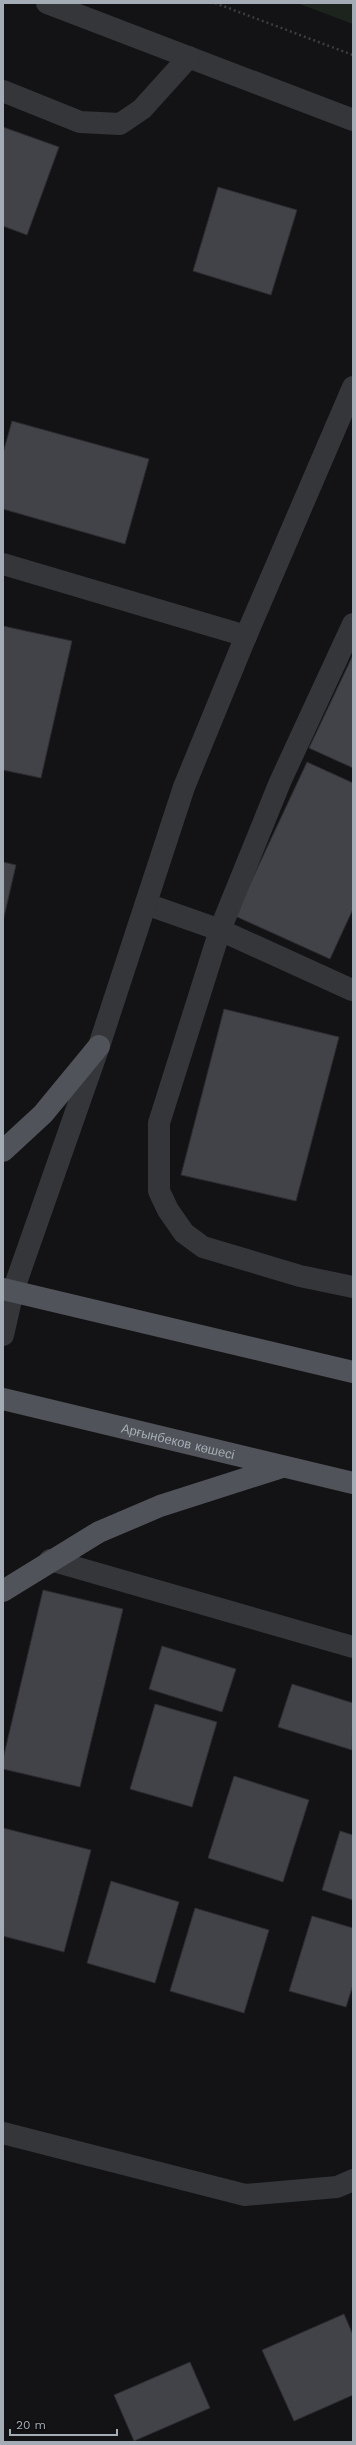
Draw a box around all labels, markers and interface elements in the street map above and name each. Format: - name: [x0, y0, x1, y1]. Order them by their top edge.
- street label: Арғынбеков көшесі: [120, 1420, 236, 1462]
- scale bar: [10, 2411, 117, 2437]
- text: 20 m: [16, 2418, 46, 2432]

